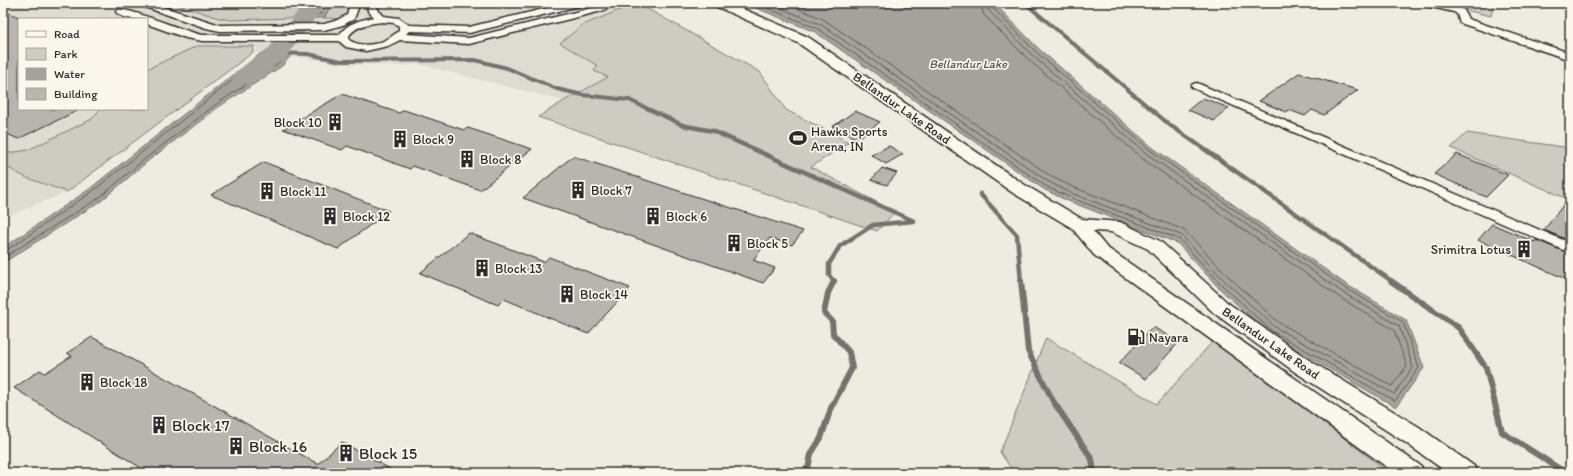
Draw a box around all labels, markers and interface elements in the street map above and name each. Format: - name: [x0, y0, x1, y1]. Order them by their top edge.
- legend: [18, 18, 148, 110]
- text: Road: [54, 27, 80, 41]
- text: Park: [54, 47, 78, 61]
- water label: Bellandur Lake: [929, 57, 1008, 71]
- text: Water: [54, 67, 85, 81]
- street label: Bellandur Lake Road: [850, 69, 954, 147]
- text: Building: [54, 87, 98, 101]
- building icon: Block 10: [325, 112, 345, 132]
- place label: Block 10: [274, 115, 322, 130]
- place label: Hawks Sports Arena, IN: [811, 124, 888, 154]
- sports icon: Hawks Sports Arena, IN: [788, 128, 808, 148]
- building icon: Block 9: [390, 129, 410, 149]
- place label: Block 9: [413, 132, 454, 147]
- building icon: Block 8: [457, 149, 477, 169]
- place label: Block 8: [480, 152, 521, 167]
- building icon: Block 7: [568, 180, 588, 200]
- building icon: Block 11: [257, 181, 277, 201]
- place label: Block 7: [591, 183, 632, 198]
- place label: Block 11: [280, 184, 326, 199]
- building icon: Block 12: [320, 206, 340, 226]
- building icon: Block 6: [643, 206, 663, 226]
- place label: Block 12: [343, 209, 390, 224]
- place label: Block 6: [666, 209, 707, 224]
- building icon: Block 5: [724, 233, 744, 253]
- place label: Block 5: [747, 236, 788, 251]
- building icon: Srimitra Lotus: [1514, 239, 1534, 259]
- place label: Srimitra Lotus: [1431, 242, 1511, 257]
- building icon: Block 13: [472, 258, 492, 278]
- place label: Block 13: [495, 261, 542, 276]
- building icon: Block 14: [557, 284, 577, 304]
- place label: Block 14: [580, 287, 628, 302]
- street label: Bellandur Lake Road: [1219, 304, 1323, 382]
- fuel station icon: Nayara: [1126, 327, 1146, 347]
- place label: Nayara: [1149, 330, 1189, 345]
- building icon: Block 18: [77, 372, 97, 392]
- place label: Block 18: [100, 375, 147, 390]
- building icon: Block 17: [149, 415, 169, 435]
- place label: Block 17: [172, 416, 230, 435]
- building icon: Block 16: [226, 436, 246, 456]
- place label: Block 16: [249, 437, 307, 456]
- building icon: Block 15: [336, 443, 356, 463]
- place label: Block 15: [359, 444, 417, 463]

